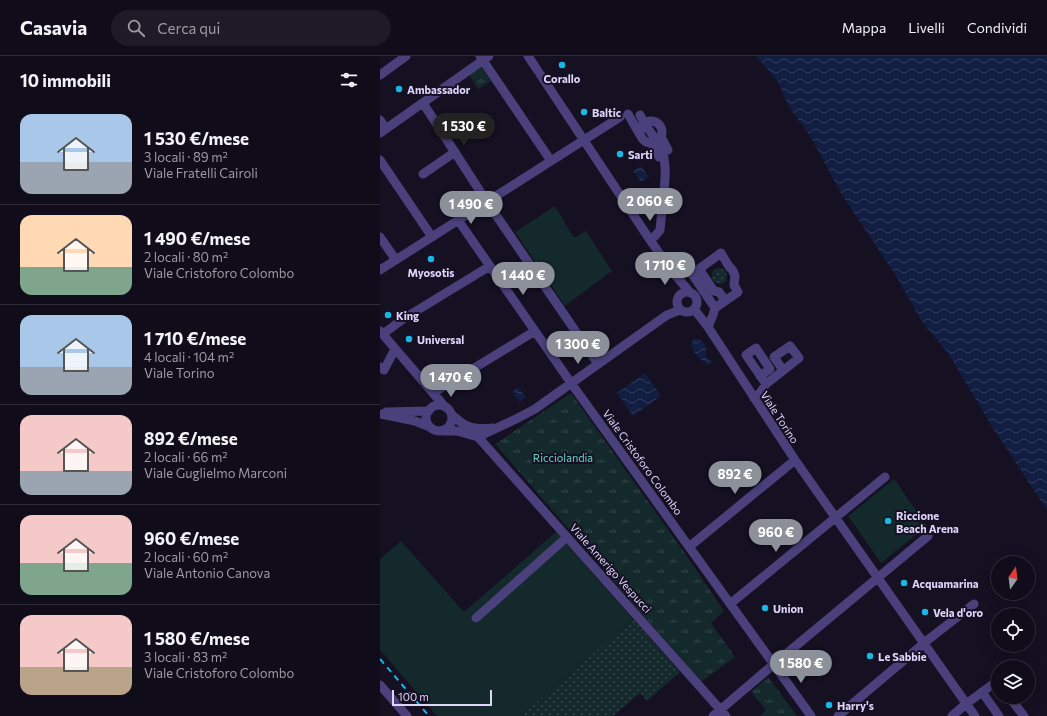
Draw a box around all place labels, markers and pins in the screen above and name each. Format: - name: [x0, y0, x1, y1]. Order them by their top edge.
- marker: Corallo: [557, 60, 567, 70]
- place label: Corallo: [544, 72, 581, 85]
- place label: Ambassador: [407, 83, 471, 96]
- marker: Ambassador: [394, 84, 404, 94]
- place label: Baltic: [592, 106, 621, 119]
- marker: Baltic: [579, 107, 589, 117]
- pin: 1 530 €: [427, 113, 501, 147]
- place label: Sarti: [628, 148, 653, 161]
- marker: Sarti: [615, 149, 625, 159]
- pin: 2 060 €: [613, 188, 687, 222]
- pin: 1 490 €: [434, 191, 508, 225]
- pin: 1 710 €: [628, 252, 702, 286]
- marker: Myosotis: [426, 254, 436, 264]
- pin: 1 440 €: [486, 262, 560, 296]
- place label: Myosotis: [408, 266, 454, 279]
- place label: King: [396, 309, 419, 322]
- marker: King: [383, 310, 393, 320]
- pin: 1 300 €: [541, 331, 615, 365]
- place label: Universal: [417, 333, 464, 346]
- marker: Universal: [404, 334, 414, 344]
- pin: 1 470 €: [414, 364, 488, 398]
- pin: 892 €: [707, 461, 763, 495]
- place label: Riccione Beach Arena: [896, 509, 959, 535]
- marker: Riccione Beach Arena: [883, 516, 893, 526]
- pin: 960 €: [748, 519, 804, 553]
- place label: Acquamarina: [912, 577, 979, 590]
- marker: Acquamarina: [899, 578, 909, 588]
- place label: Union: [773, 602, 803, 615]
- marker: Union: [760, 603, 770, 613]
- place label: Vela d'oro: [933, 606, 984, 619]
- marker: Vela d'oro: [920, 607, 930, 617]
- pin: 1 580 €: [764, 650, 838, 684]
- place label: Le Sabbie: [878, 650, 927, 663]
- marker: Le Sabbie: [865, 651, 875, 661]
- place label: Harry's: [837, 699, 874, 712]
- marker: Harry's: [824, 700, 834, 710]

